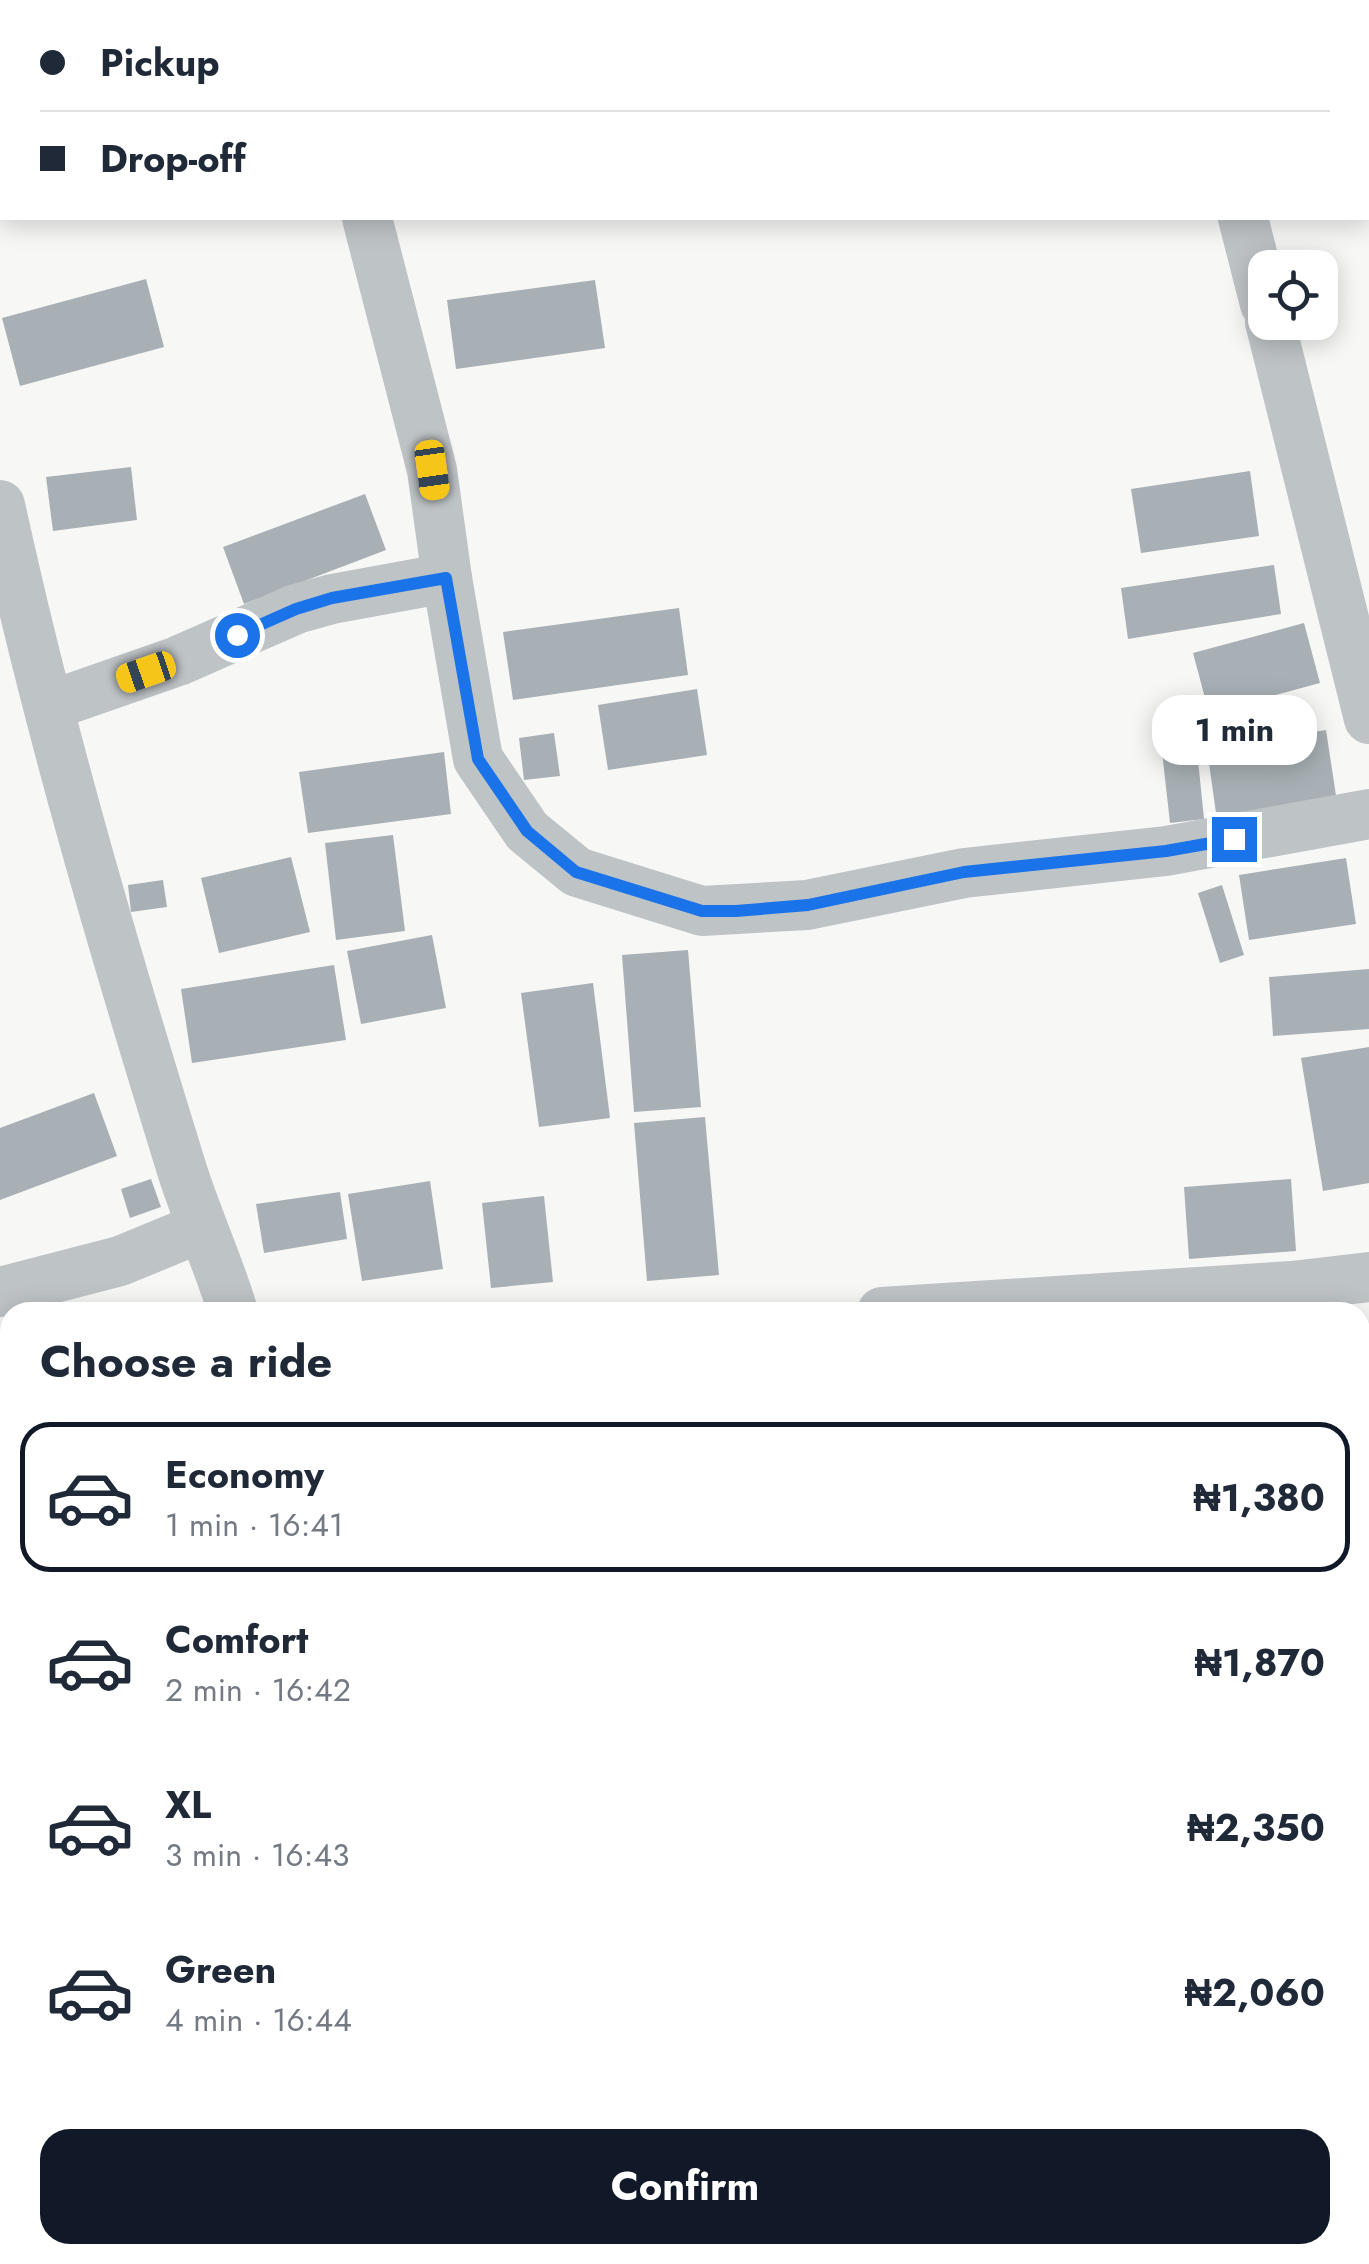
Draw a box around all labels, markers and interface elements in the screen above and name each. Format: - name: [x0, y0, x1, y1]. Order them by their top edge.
- text: Pickup: [100, 35, 220, 90]
- text: Drop-off: [100, 131, 246, 186]
- map controls: [1248, 250, 1338, 340]
- button: locate: [1248, 250, 1338, 340]
- car: [413, 438, 451, 502]
- route start: [215, 613, 260, 658]
- car: [113, 648, 179, 696]
- callout: 1 min: [1152, 694, 1316, 764]
- text: 1 min: [1195, 707, 1274, 753]
- route end: [1212, 817, 1257, 862]
- text: Choose a ride: [40, 1329, 332, 1394]
- text: Economy: [165, 1447, 324, 1502]
- icon: car: [45, 1452, 135, 1542]
- text: ₦1,380: [1193, 1470, 1325, 1525]
- text: 1 min · 16:41: [165, 1502, 343, 1548]
- text: Comfort: [165, 1612, 308, 1667]
- icon: car: [45, 1617, 135, 1707]
- text: ₦1,870: [1195, 1635, 1325, 1690]
- text: 2 min · 16:42: [165, 1667, 351, 1713]
- text: XL: [165, 1777, 211, 1832]
- icon: car: [45, 1782, 135, 1872]
- text: ₦2,350: [1187, 1800, 1325, 1855]
- text: 3 min · 16:43: [165, 1832, 350, 1878]
- text: Green: [165, 1942, 276, 1997]
- icon: car: [45, 1947, 135, 2037]
- text: ₦2,060: [1185, 1965, 1325, 2020]
- text: 4 min · 16:44: [165, 1997, 352, 2043]
- button: Confirm: [40, 2129, 1330, 2244]

